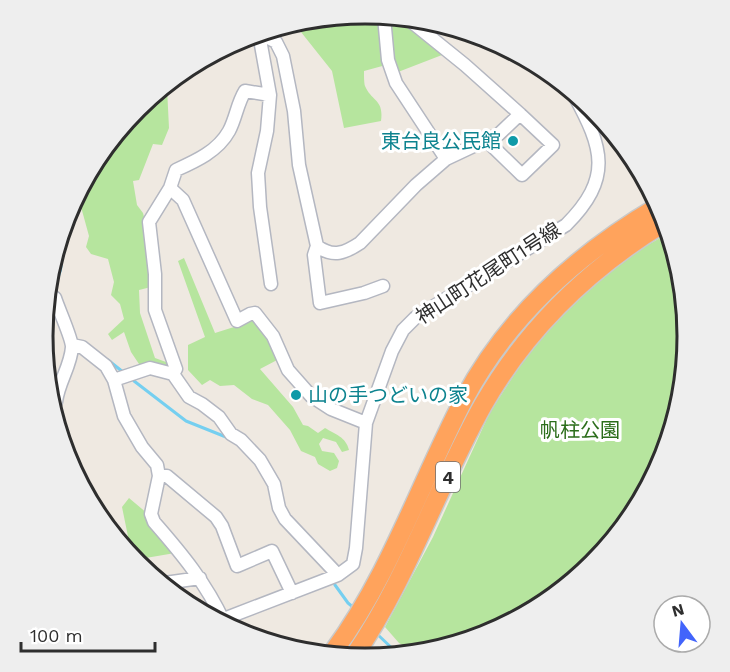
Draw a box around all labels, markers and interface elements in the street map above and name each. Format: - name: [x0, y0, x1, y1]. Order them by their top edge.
- place label: 東台良公民館: [381, 129, 501, 153]
- marker: 東台良公民館: [506, 134, 520, 148]
- street label: 神山町花尾町1号線: [411, 217, 565, 329]
- place label: 山の手つどいの家: [308, 383, 468, 407]
- marker: 山の手つどいの家: [289, 388, 303, 402]
- park label: 帆柱公園: [540, 418, 620, 442]
- road number: 4: [436, 462, 460, 492]
- north arrow: [652, 594, 712, 654]
- text: N: [670, 599, 686, 621]
- scale bar: [21, 615, 154, 653]
- text: 100 m: [30, 625, 83, 646]

